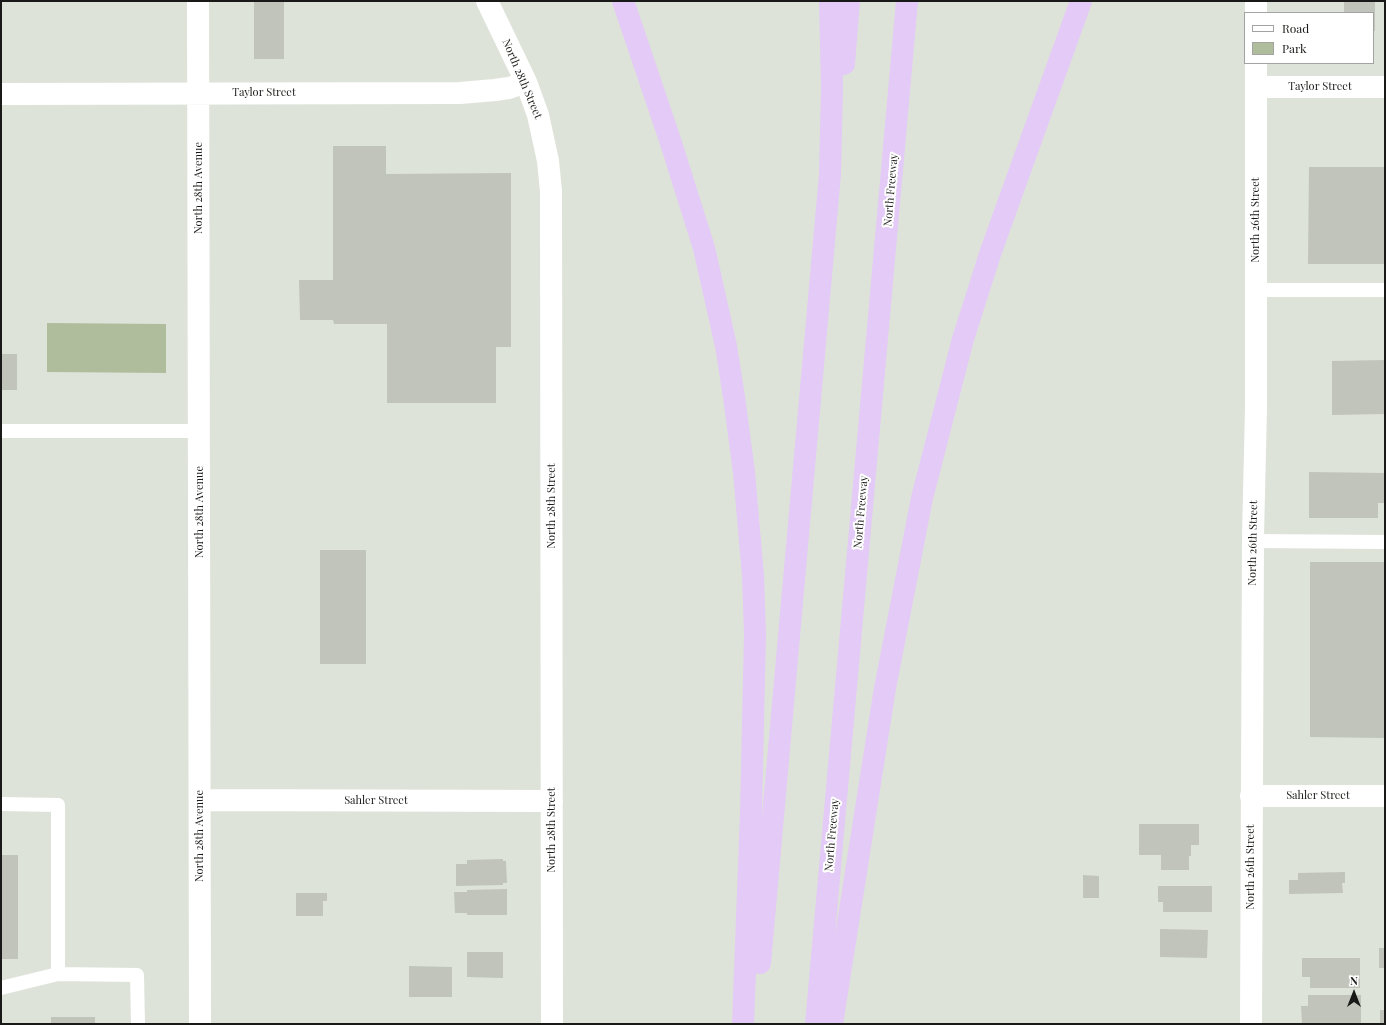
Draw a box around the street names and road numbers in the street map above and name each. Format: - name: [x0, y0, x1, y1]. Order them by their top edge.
- street label: North 28th Street: [499, 37, 545, 121]
- street label: Taylor Street: [1288, 80, 1352, 94]
- street label: Taylor Street: [232, 86, 296, 100]
- street label: North 28th Avenue: [192, 142, 206, 234]
- street label: North Freeway: [881, 153, 901, 227]
- street label: North 26th Street: [1249, 177, 1263, 263]
- street label: North 28th Street: [545, 463, 559, 549]
- street label: North 28th Avenue: [193, 466, 207, 558]
- street label: North Freeway: [851, 475, 871, 549]
- street label: North 26th Street: [1246, 500, 1260, 586]
- street label: North 28th Street: [545, 787, 559, 873]
- street label: Sahler Street: [1286, 789, 1350, 803]
- street label: North 28th Avenue: [193, 790, 207, 882]
- street label: Sahler Street: [344, 794, 408, 808]
- street label: North Freeway: [822, 798, 842, 872]
- street label: North 26th Street: [1244, 824, 1258, 910]

